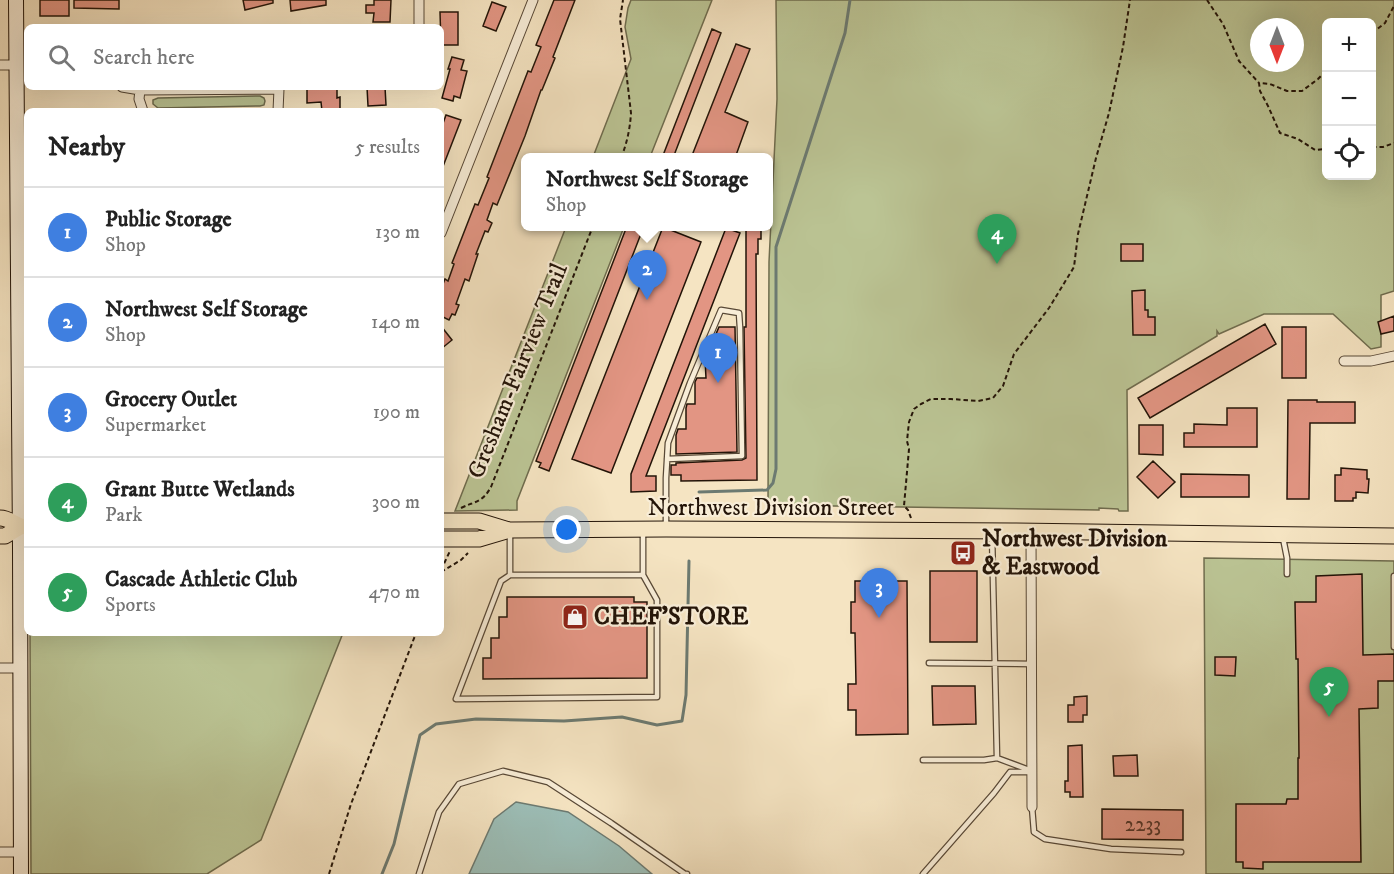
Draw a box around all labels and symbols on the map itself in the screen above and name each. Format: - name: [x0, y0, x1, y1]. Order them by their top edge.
- north arrow: [1250, 18, 1304, 72]
- pin: 4: [978, 214, 1016, 264]
- pin: 2: [628, 250, 666, 300]
- street label: Gresham-Fairview Trail: [461, 258, 575, 483]
- pin: 1: [698, 334, 738, 383]
- street label: Northwest Division Street: [647, 493, 895, 523]
- your location: [552, 515, 581, 544]
- place label: Northwest Division & Eastwood: [982, 524, 1168, 582]
- bus stop icon: Northwest Division & Eastwood: [948, 538, 978, 568]
- pin: 3: [860, 568, 898, 618]
- shop icon: CHEF'STORE: [560, 602, 590, 632]
- place label: CHEF'STORE: [594, 602, 748, 632]
- pin: 5: [1310, 668, 1348, 717]
- house number: 2233: [1125, 812, 1161, 838]

